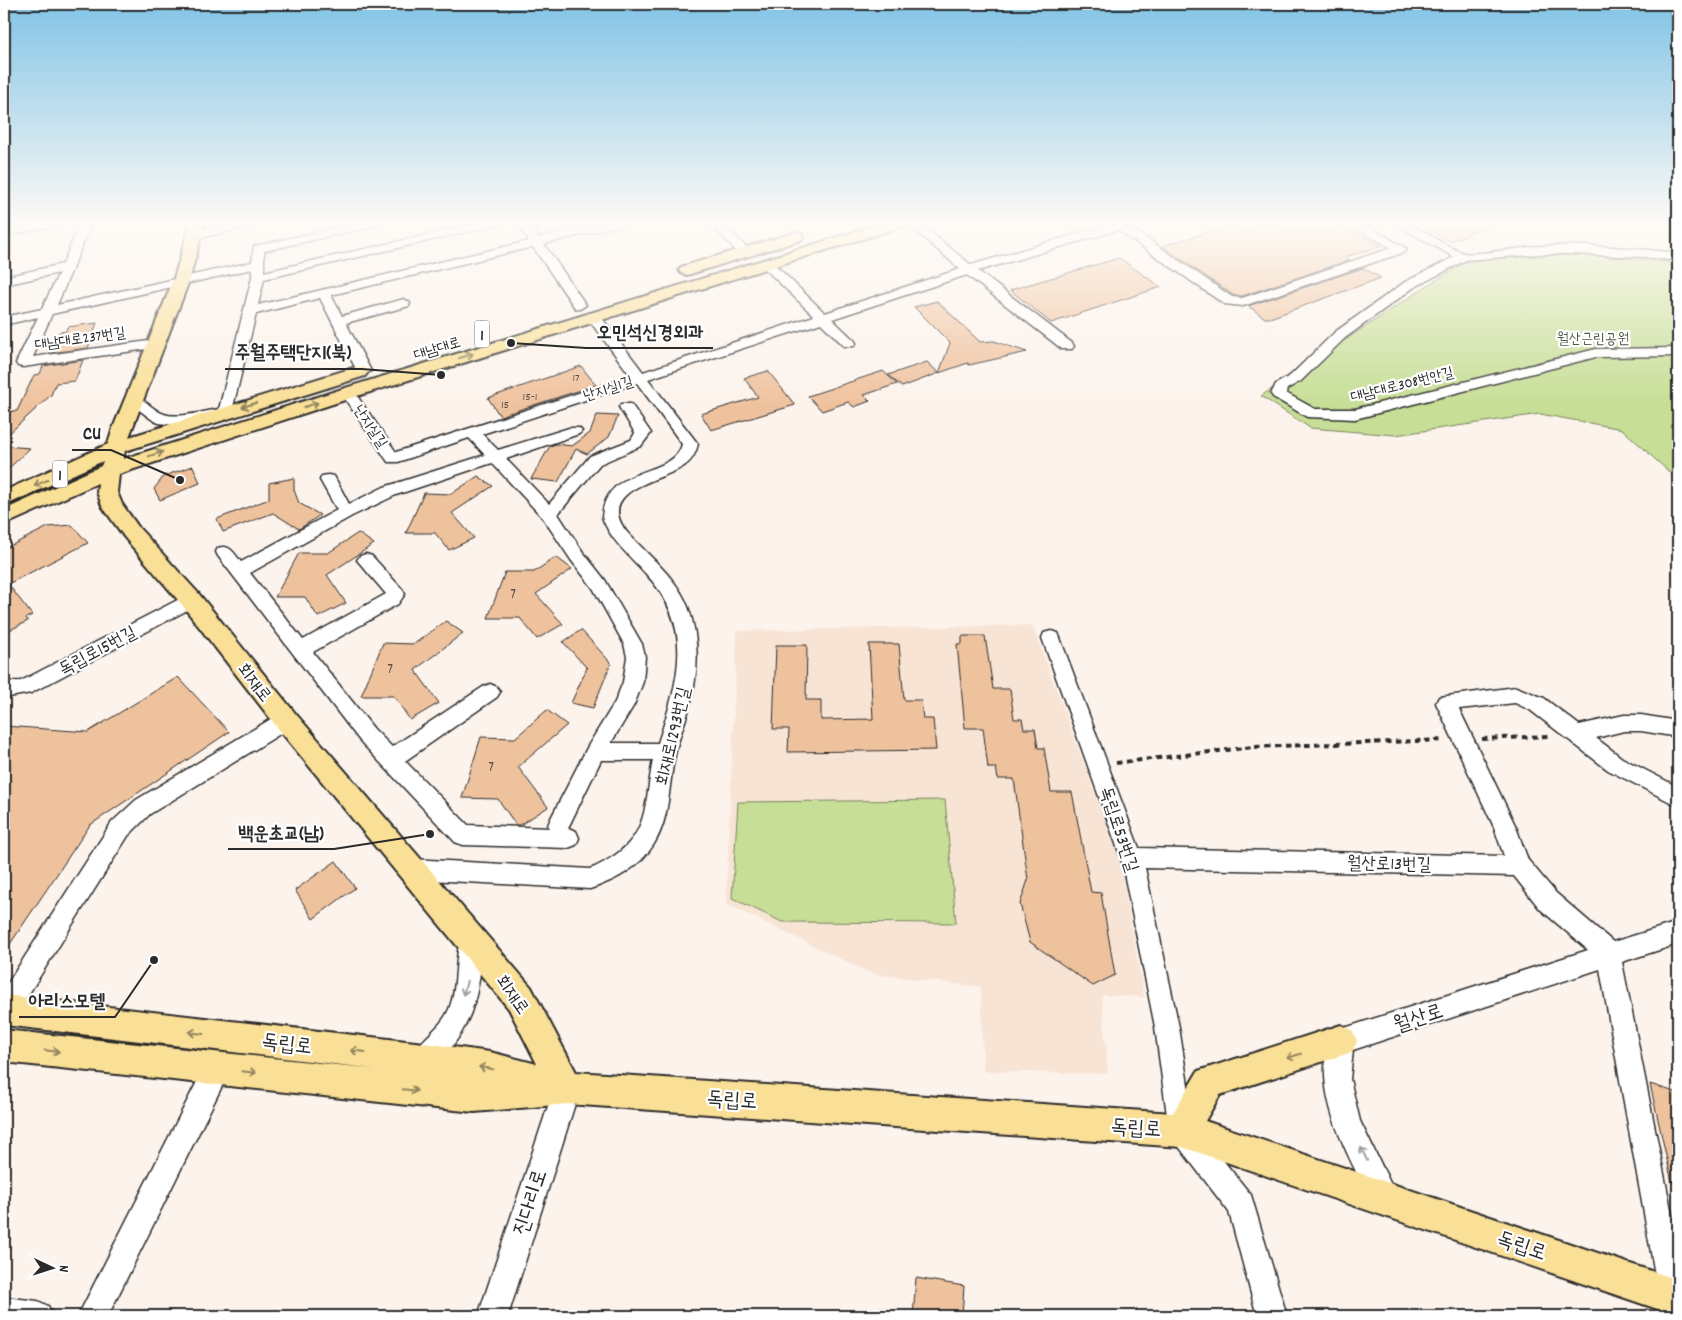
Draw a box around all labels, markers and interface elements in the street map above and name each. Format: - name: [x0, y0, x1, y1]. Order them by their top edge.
- callout: 오민석신경외과: [586, 314, 713, 348]
- road number: 1: [474, 320, 490, 348]
- text: 오민석신경외과: [596, 321, 704, 348]
- street label: 대남대로237번길: [33, 323, 127, 357]
- park label: 월산근린공원: [1557, 329, 1629, 351]
- street label: 대남대로: [411, 332, 464, 367]
- callout: 주월주택단지(북): [225, 335, 362, 369]
- text: 주월주택단지(북): [235, 341, 351, 368]
- one-way arrow: [458, 350, 474, 360]
- street label: 대남대로308번안길: [1349, 363, 1456, 409]
- house number: 17: [572, 370, 580, 387]
- street label: 난지실1길: [581, 371, 637, 408]
- house number: 15-1: [523, 389, 537, 406]
- house number: 15: [501, 397, 509, 414]
- one-way arrow: [303, 399, 319, 409]
- one-way arrow: [242, 401, 258, 411]
- street label: 난지실길: [347, 401, 392, 453]
- callout: CU: [72, 416, 111, 450]
- text: CU: [83, 422, 101, 449]
- one-way arrow: [148, 449, 164, 459]
- road number: 1: [52, 460, 68, 488]
- one-way arrow: [34, 478, 49, 488]
- house number: 7: [510, 584, 516, 606]
- street label: 독립로15번길: [55, 621, 142, 683]
- street label: 회재로: [230, 659, 276, 708]
- house number: 7: [387, 659, 393, 681]
- street label: 회재로1293번길: [651, 684, 698, 788]
- house number: 7: [488, 757, 494, 779]
- street label: 독립로53번길: [1092, 784, 1143, 876]
- callout: 백운초교(남): [228, 815, 334, 849]
- text: 백운초교(남): [238, 822, 324, 849]
- street label: 월산로13번길: [1347, 852, 1432, 879]
- street label: 회재로: [488, 970, 534, 1020]
- one-way arrow: [460, 980, 469, 996]
- callout: 아리스모텔: [19, 983, 115, 1017]
- text: 아리스모텔: [29, 990, 106, 1017]
- street label: 월산로: [1390, 998, 1448, 1042]
- one-way arrow: [189, 1028, 205, 1038]
- street label: 독립로: [260, 1028, 314, 1064]
- one-way arrow: [44, 1046, 60, 1056]
- one-way arrow: [350, 1046, 366, 1056]
- one-way arrow: [1287, 1051, 1303, 1061]
- one-way arrow: [478, 1062, 494, 1072]
- one-way arrow: [240, 1067, 256, 1077]
- one-way arrow: [402, 1085, 418, 1094]
- street label: 독립로: [705, 1085, 758, 1119]
- street label: 독립로: [1109, 1113, 1162, 1147]
- one-way arrow: [1359, 1147, 1369, 1162]
- street label: 진다리로: [507, 1166, 557, 1240]
- street label: 독립로: [1492, 1225, 1550, 1270]
- north arrow: [28, 1242, 78, 1292]
- text: N: [53, 1265, 73, 1273]

